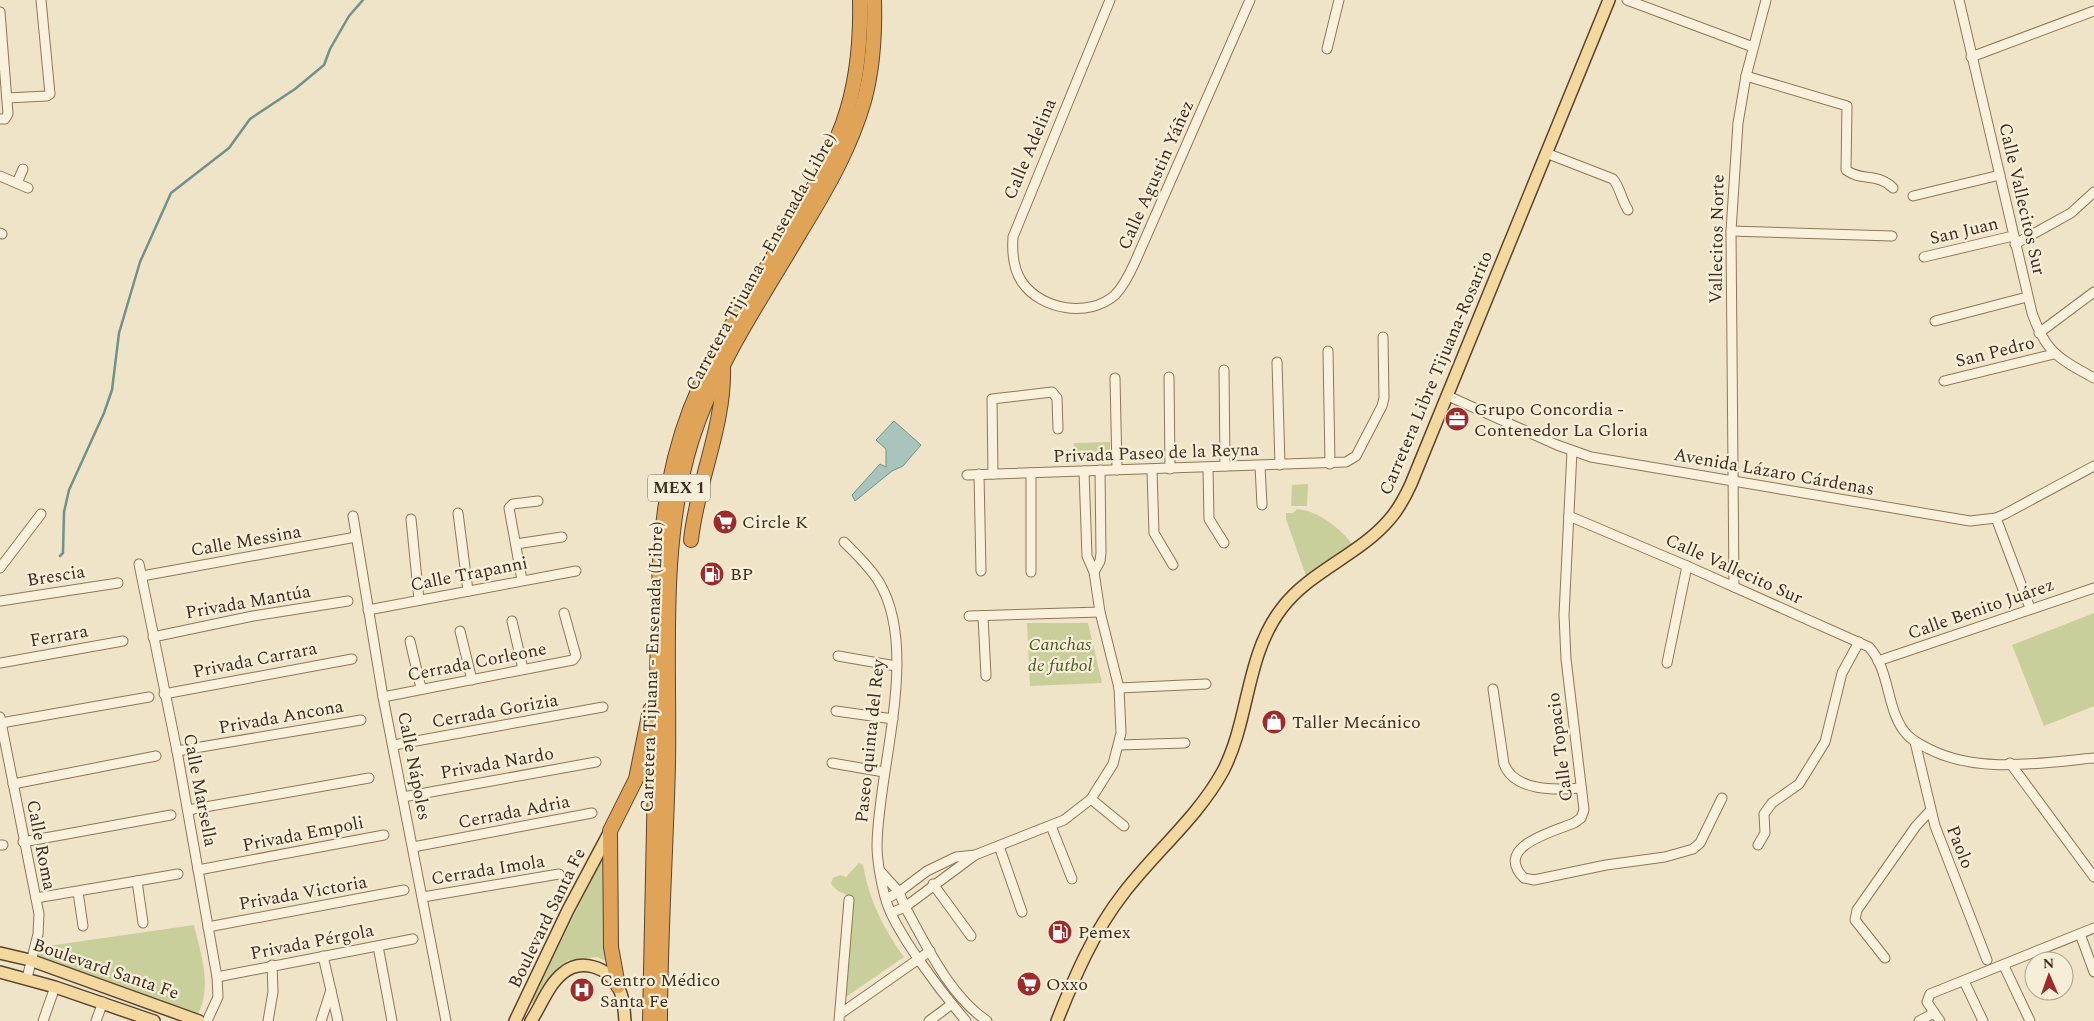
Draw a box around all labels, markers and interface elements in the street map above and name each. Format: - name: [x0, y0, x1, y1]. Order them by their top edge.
- street label: Calle Adelina: [997, 94, 1064, 204]
- street label: Calle Agustin Yáñez: [1111, 96, 1201, 254]
- street label: Calle Vallecitos Sur: [1991, 120, 2053, 278]
- street label: Carretera Tijuana - Ensenada (Libre): [679, 128, 843, 396]
- street label: Vallecitos Norte: [1702, 174, 1732, 304]
- street label: San Juan: [1927, 210, 2001, 252]
- street label: Carretera Libre Tijuana-Rosarito: [1372, 247, 1500, 499]
- street label: San Pedro: [1953, 329, 2037, 375]
- place label: Grupo Concordia - Contenedor La Gloria: [1474, 396, 1648, 444]
- office icon: Grupo Concordia - Contenedor La Gloria: [1444, 406, 1470, 432]
- street label: Privada Paseo de la Reyna: [1053, 436, 1260, 470]
- street label: Avenida Lázaro Cárdenas: [1672, 441, 1876, 503]
- road number: MEX 1: [648, 474, 710, 502]
- supermarket icon: Circle K: [712, 509, 738, 535]
- place label: Circle K: [742, 509, 808, 536]
- street label: Calle Messina: [189, 518, 304, 564]
- street label: Carretera Tijuana - Ensenada (Libre): [633, 521, 671, 813]
- street label: Calle Vallecito Sur: [1661, 527, 1807, 611]
- street label: Calle Trapanni: [408, 549, 530, 599]
- street label: Brescia: [25, 558, 87, 594]
- fuel station icon: BP: [699, 561, 725, 587]
- place label: BP: [730, 561, 753, 588]
- street label: Calle Benito Juárez: [1904, 571, 2058, 647]
- street label: Privada Mantúa: [183, 578, 313, 626]
- street label: Ferrara: [28, 618, 90, 654]
- park label: Canchas de futbol: [1028, 631, 1093, 679]
- street label: Privada Carrara: [190, 635, 320, 685]
- street label: Cerrada Corleone: [405, 635, 549, 689]
- street label: Paseo quinta del Rey: [848, 656, 892, 824]
- street label: Cerrada Gorizia: [430, 687, 560, 735]
- street label: Calle Topacio: [1540, 691, 1580, 803]
- street label: Privada Ancona: [216, 693, 346, 741]
- street label: Calle Nápoles: [390, 709, 438, 823]
- shop icon: Taller Mecánico: [1261, 709, 1287, 735]
- place label: Taller Mecánico: [1292, 709, 1421, 736]
- street label: Calle Marsella: [176, 731, 224, 849]
- street label: Privada Nardo: [438, 740, 556, 786]
- street label: Cerrada Adria: [456, 788, 572, 836]
- street label: Calle Roma: [19, 798, 63, 893]
- street label: Privada Empoli: [240, 809, 366, 859]
- street label: Paolo: [1939, 821, 1981, 873]
- street label: Boulevard Santa Fe: [501, 843, 593, 993]
- street label: Cerrada Imola: [429, 848, 547, 892]
- street label: Privada Victoria: [237, 868, 370, 918]
- street label: Privada Pérgola: [248, 917, 376, 967]
- fuel station icon: Pemex: [1047, 919, 1073, 945]
- place label: Pemex: [1078, 919, 1131, 946]
- street label: Boulevard Santa Fe: [29, 931, 183, 1007]
- north arrow: [2024, 951, 2074, 1001]
- text: N: [2042, 953, 2055, 974]
- place label: Centro Médico Santa Fe: [600, 967, 720, 1015]
- supermarket icon: Oxxo: [1016, 971, 1042, 997]
- place label: Oxxo: [1046, 971, 1088, 998]
- hospital icon: Centro Médico Santa Fe: [569, 977, 595, 1003]

